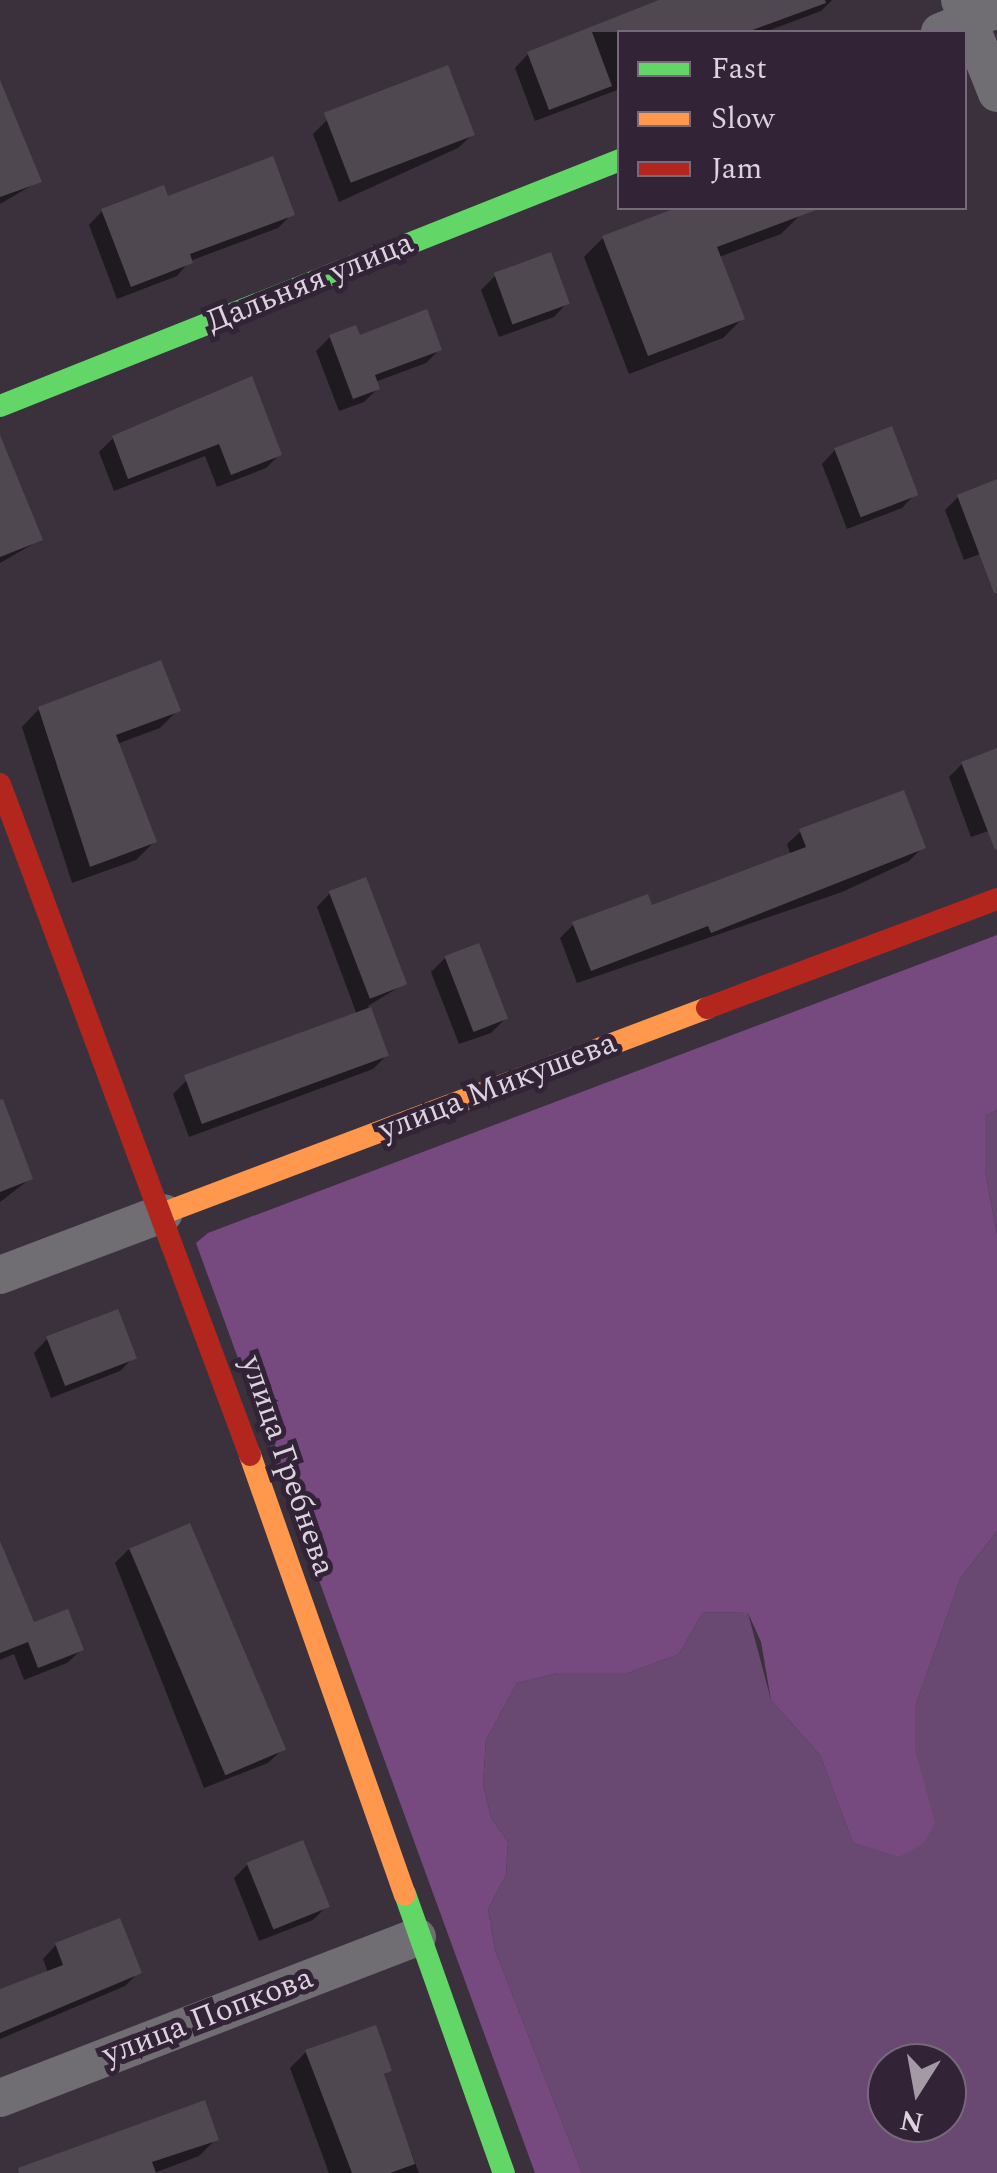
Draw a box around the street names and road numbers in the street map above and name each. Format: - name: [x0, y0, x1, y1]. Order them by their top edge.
- street label: Дальняя улица: [201, 224, 419, 342]
- street label: улица Микушева: [374, 1024, 622, 1150]
- street label: улица Гребнева: [231, 1351, 343, 1581]
- street label: улица Попкова: [97, 1959, 319, 2075]

